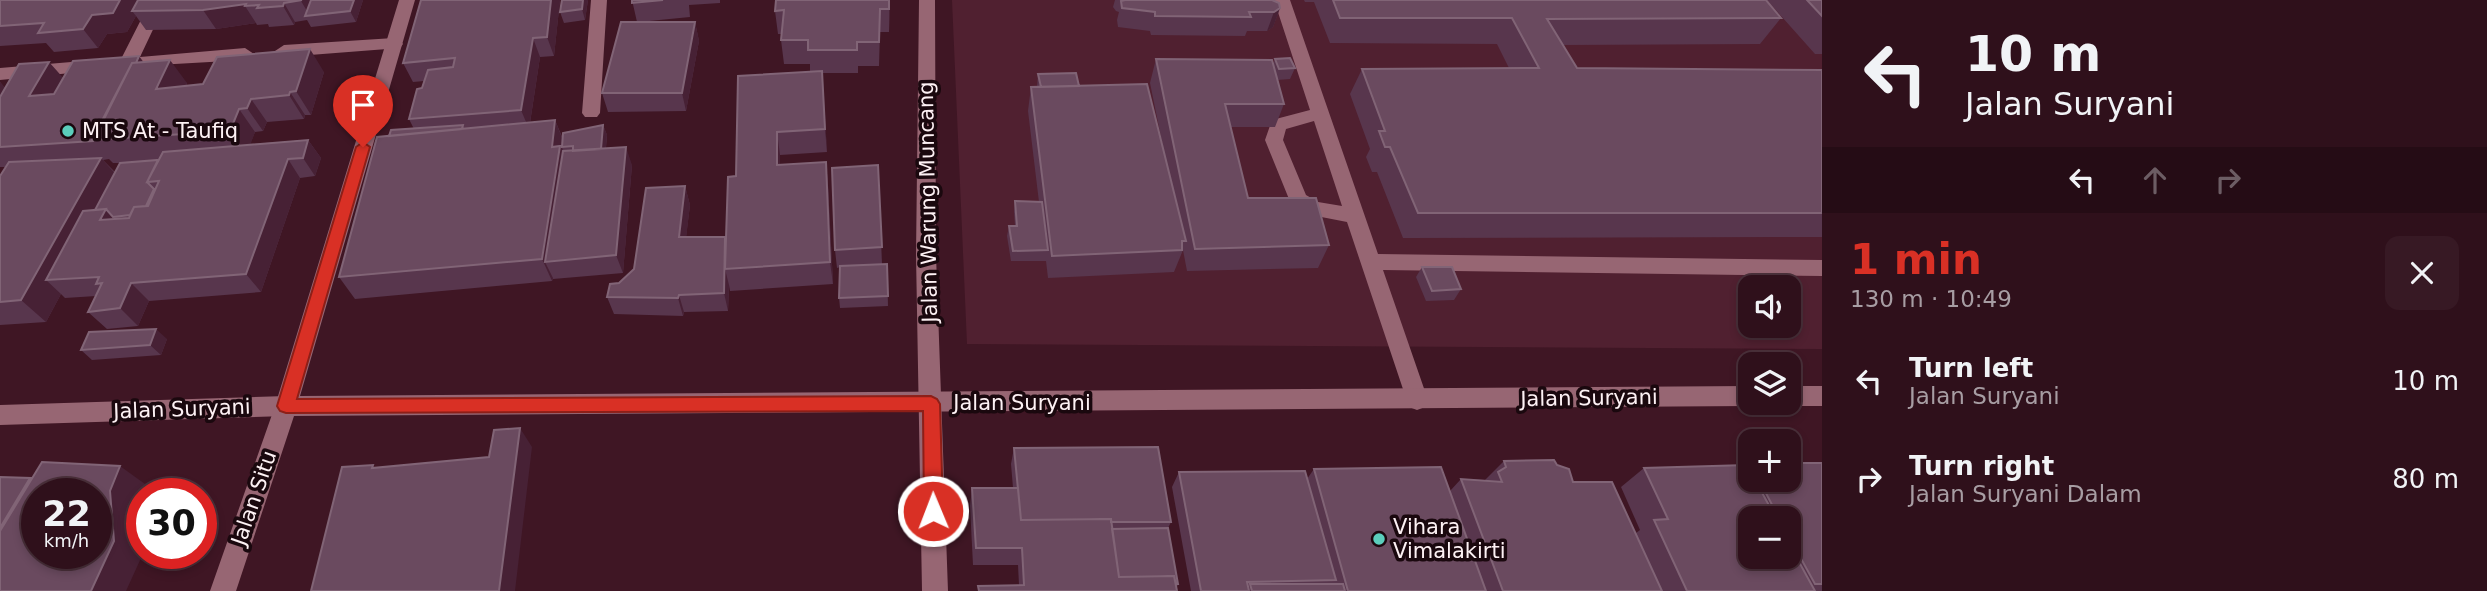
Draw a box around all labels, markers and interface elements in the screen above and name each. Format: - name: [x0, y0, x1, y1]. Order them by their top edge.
- text: 10 m: [1965, 26, 2101, 83]
- icon: left: [1850, 28, 1941, 119]
- pin: [333, 75, 393, 147]
- street label: Jalan Warung Muncang: [914, 81, 942, 325]
- text: Jalan Suryani: [1965, 85, 2174, 123]
- icon: arrive: [344, 86, 382, 124]
- place label: MTS At - Taufiq: [82, 119, 238, 143]
- marker: MTS At - Taufiq: [60, 123, 76, 139]
- icon: left: [2063, 161, 2101, 199]
- icon: ahead: [2136, 161, 2174, 199]
- icon: right: [2209, 161, 2247, 199]
- text: 1 min: [1850, 235, 1982, 284]
- button: close: [2385, 236, 2459, 310]
- map controls: [1738, 275, 1801, 569]
- button: sound: [1738, 275, 1801, 338]
- text: 130 m · 10:49: [1850, 286, 2012, 312]
- button: layers: [1738, 352, 1801, 415]
- text: Turn left: [1909, 353, 2033, 383]
- icon: left: [1850, 362, 1888, 400]
- text: 10 m: [2392, 366, 2459, 396]
- text: Jalan Suryani: [1909, 383, 2060, 409]
- street label: Jalan Suryani: [1518, 385, 1658, 411]
- street label: Jalan Suryani: [951, 391, 1091, 415]
- street label: Jalan Suryani: [111, 395, 251, 423]
- button: +: [1738, 429, 1801, 492]
- street label: Jalan Situ: [226, 448, 281, 550]
- text: Turn right: [1909, 451, 2054, 481]
- icon: right: [1850, 460, 1888, 498]
- text: 80 m: [2392, 464, 2459, 494]
- position arrow: [896, 474, 970, 548]
- speed limit sign: 30: [126, 478, 217, 569]
- text: Jalan Suryani Dalam: [1909, 481, 2142, 507]
- text: 22: [42, 494, 91, 534]
- button: −: [1738, 506, 1801, 569]
- place label: Vihara Vimalakirti: [1393, 515, 1505, 563]
- text: km/h: [44, 530, 89, 551]
- marker: Vihara Vimalakirti: [1371, 531, 1387, 547]

